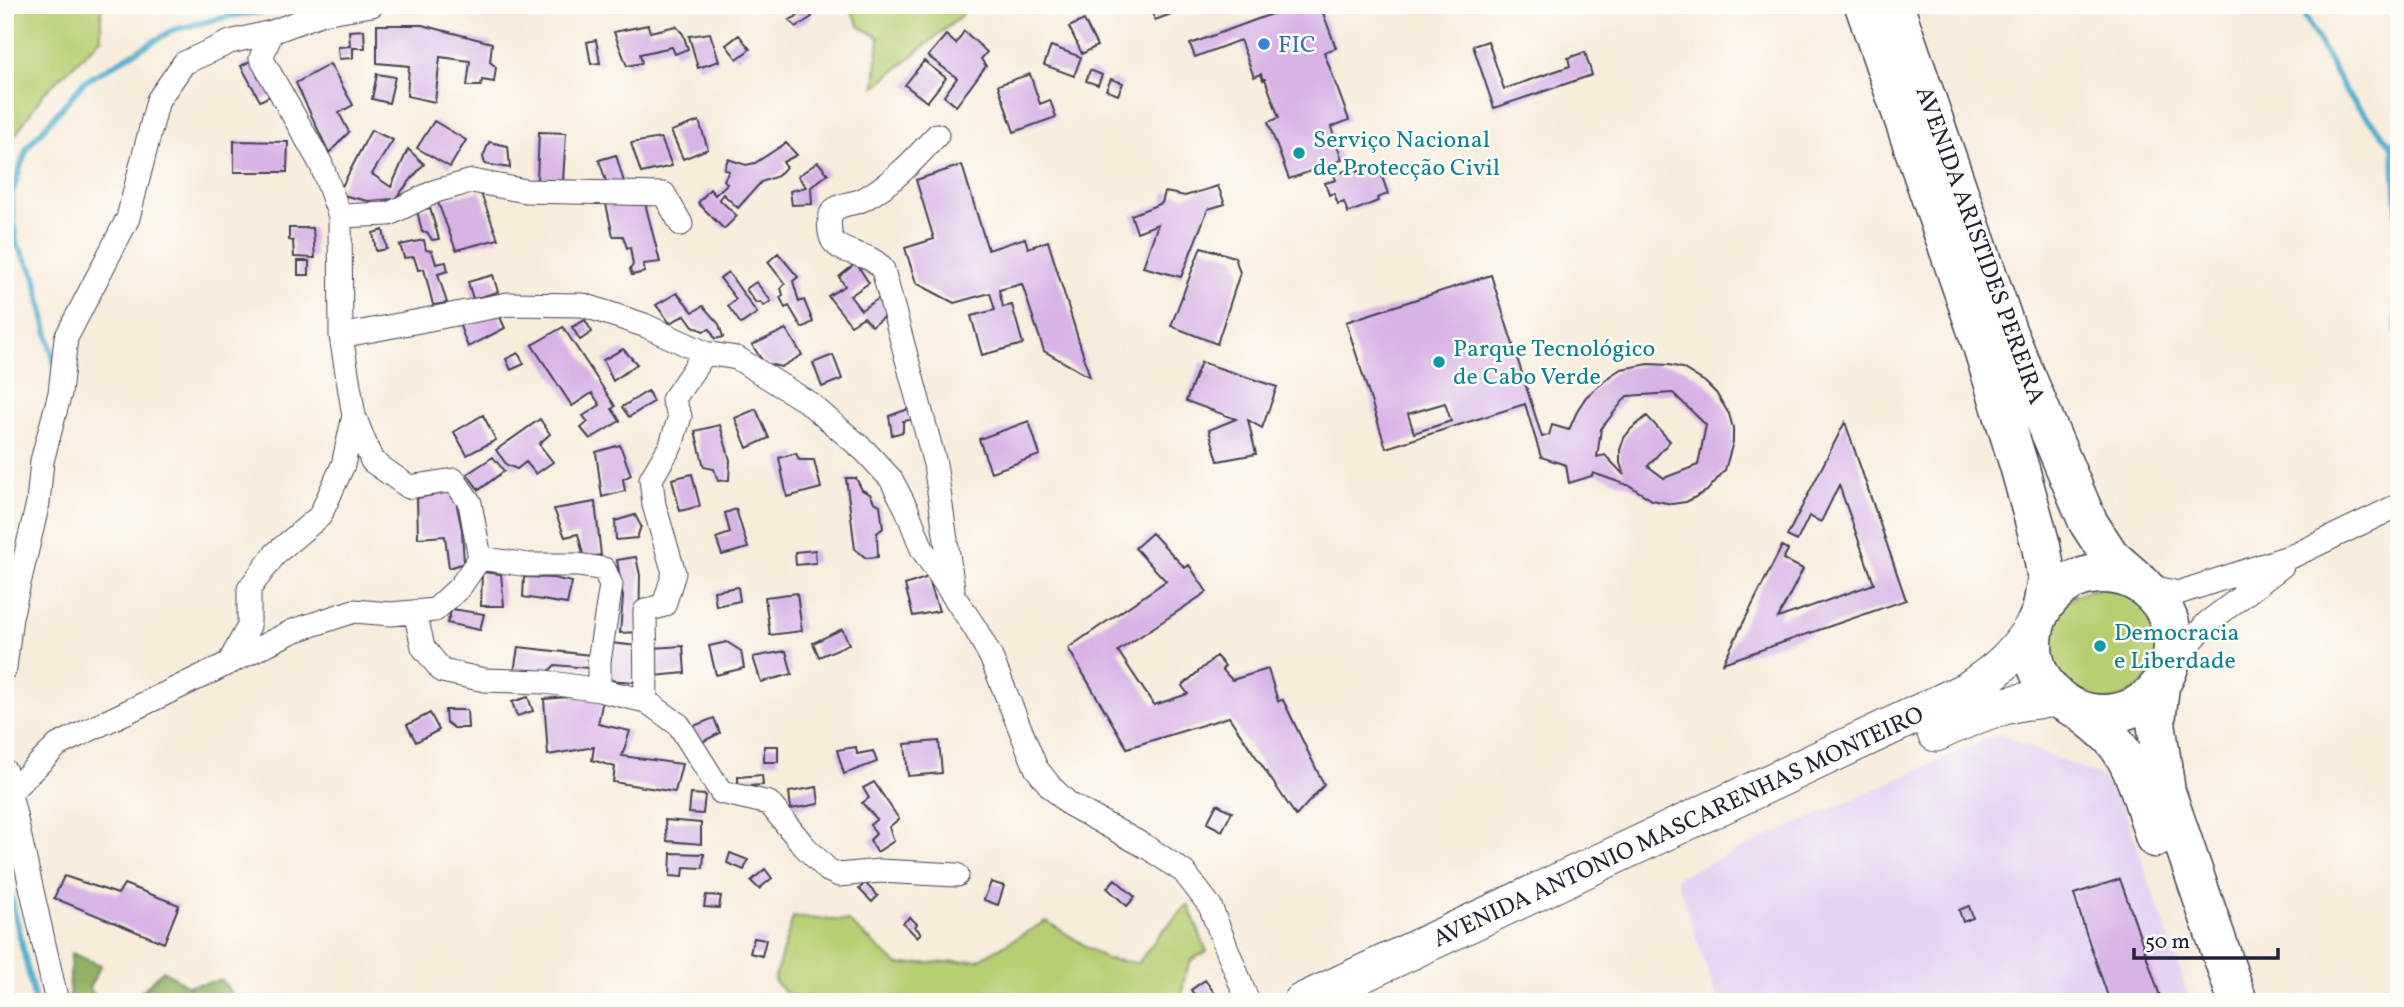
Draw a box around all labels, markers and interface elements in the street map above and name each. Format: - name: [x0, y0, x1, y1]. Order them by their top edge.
- place label: FIC: [1278, 29, 1316, 63]
- marker: FIC: [1256, 36, 1272, 52]
- street label: AVENIDA ARISTIDES PEREIRA: [1906, 82, 2053, 410]
- place label: Serviço Nacional de Protecção Civil: [1313, 124, 1500, 186]
- marker: Serviço Nacional de Protecção Civil: [1291, 145, 1307, 161]
- place label: Parque Tecnológico de Cabo Verde: [1453, 333, 1655, 395]
- marker: Parque Tecnológico de Cabo Verde: [1431, 354, 1447, 370]
- place label: Democracia e Liberdade: [2114, 617, 2240, 679]
- marker: Democracia e Liberdade: [2092, 638, 2108, 654]
- street label: AVENIDA ANTONIO MASCARENHAS MONTEIRO: [1428, 699, 1930, 957]
- scale bar: [2134, 916, 2278, 960]
- text: 50 m: [2145, 928, 2190, 957]

